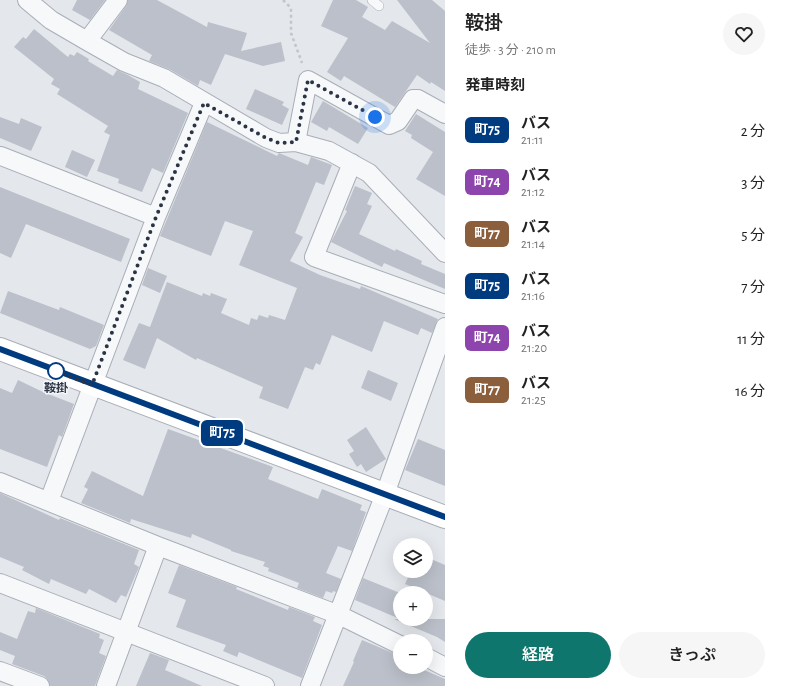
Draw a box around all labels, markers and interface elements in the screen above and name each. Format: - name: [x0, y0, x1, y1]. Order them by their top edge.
- button: heart: [723, 13, 765, 55]
- text: 鞍掛: [465, 14, 503, 33]
- text: 徒歩 · 3 分 · 210 m: [465, 44, 556, 57]
- text: 発車時刻: [465, 78, 525, 93]
- your location: [365, 107, 385, 127]
- text: バス: [521, 116, 551, 131]
- text: 町75: [474, 123, 500, 137]
- text: 2 分: [741, 124, 765, 139]
- text: 21:11: [521, 134, 543, 147]
- text: バス: [521, 168, 551, 183]
- text: 町74: [473, 175, 501, 189]
- text: 3 分: [741, 176, 765, 191]
- text: 21:12: [521, 186, 545, 199]
- text: バス: [521, 220, 551, 235]
- text: 町77: [474, 227, 500, 241]
- text: 5 分: [741, 228, 765, 243]
- text: 21:14: [521, 238, 545, 251]
- text: バス: [521, 272, 551, 287]
- text: 町75: [474, 279, 500, 293]
- text: 7 分: [741, 280, 765, 295]
- text: 21:16: [521, 290, 545, 303]
- text: バス: [521, 324, 551, 339]
- text: 町74: [473, 331, 501, 345]
- text: 11 分: [737, 332, 765, 347]
- text: 21:20: [521, 342, 547, 355]
- marker: 鞍掛: [47, 362, 65, 380]
- text: バス: [521, 376, 551, 391]
- place label: 鞍掛: [44, 381, 69, 394]
- text: 町77: [474, 383, 500, 397]
- text: 16 分: [735, 384, 765, 399]
- text: 21:25: [521, 394, 546, 407]
- line badge: 町75: [199, 420, 245, 446]
- text: 町75: [209, 426, 235, 440]
- map controls: [393, 538, 433, 674]
- button: layers: [393, 538, 433, 578]
- button: +: [393, 586, 433, 626]
- button: 経路: [465, 632, 611, 678]
- button: きっぷ: [619, 632, 765, 678]
- button: −: [393, 634, 433, 674]

